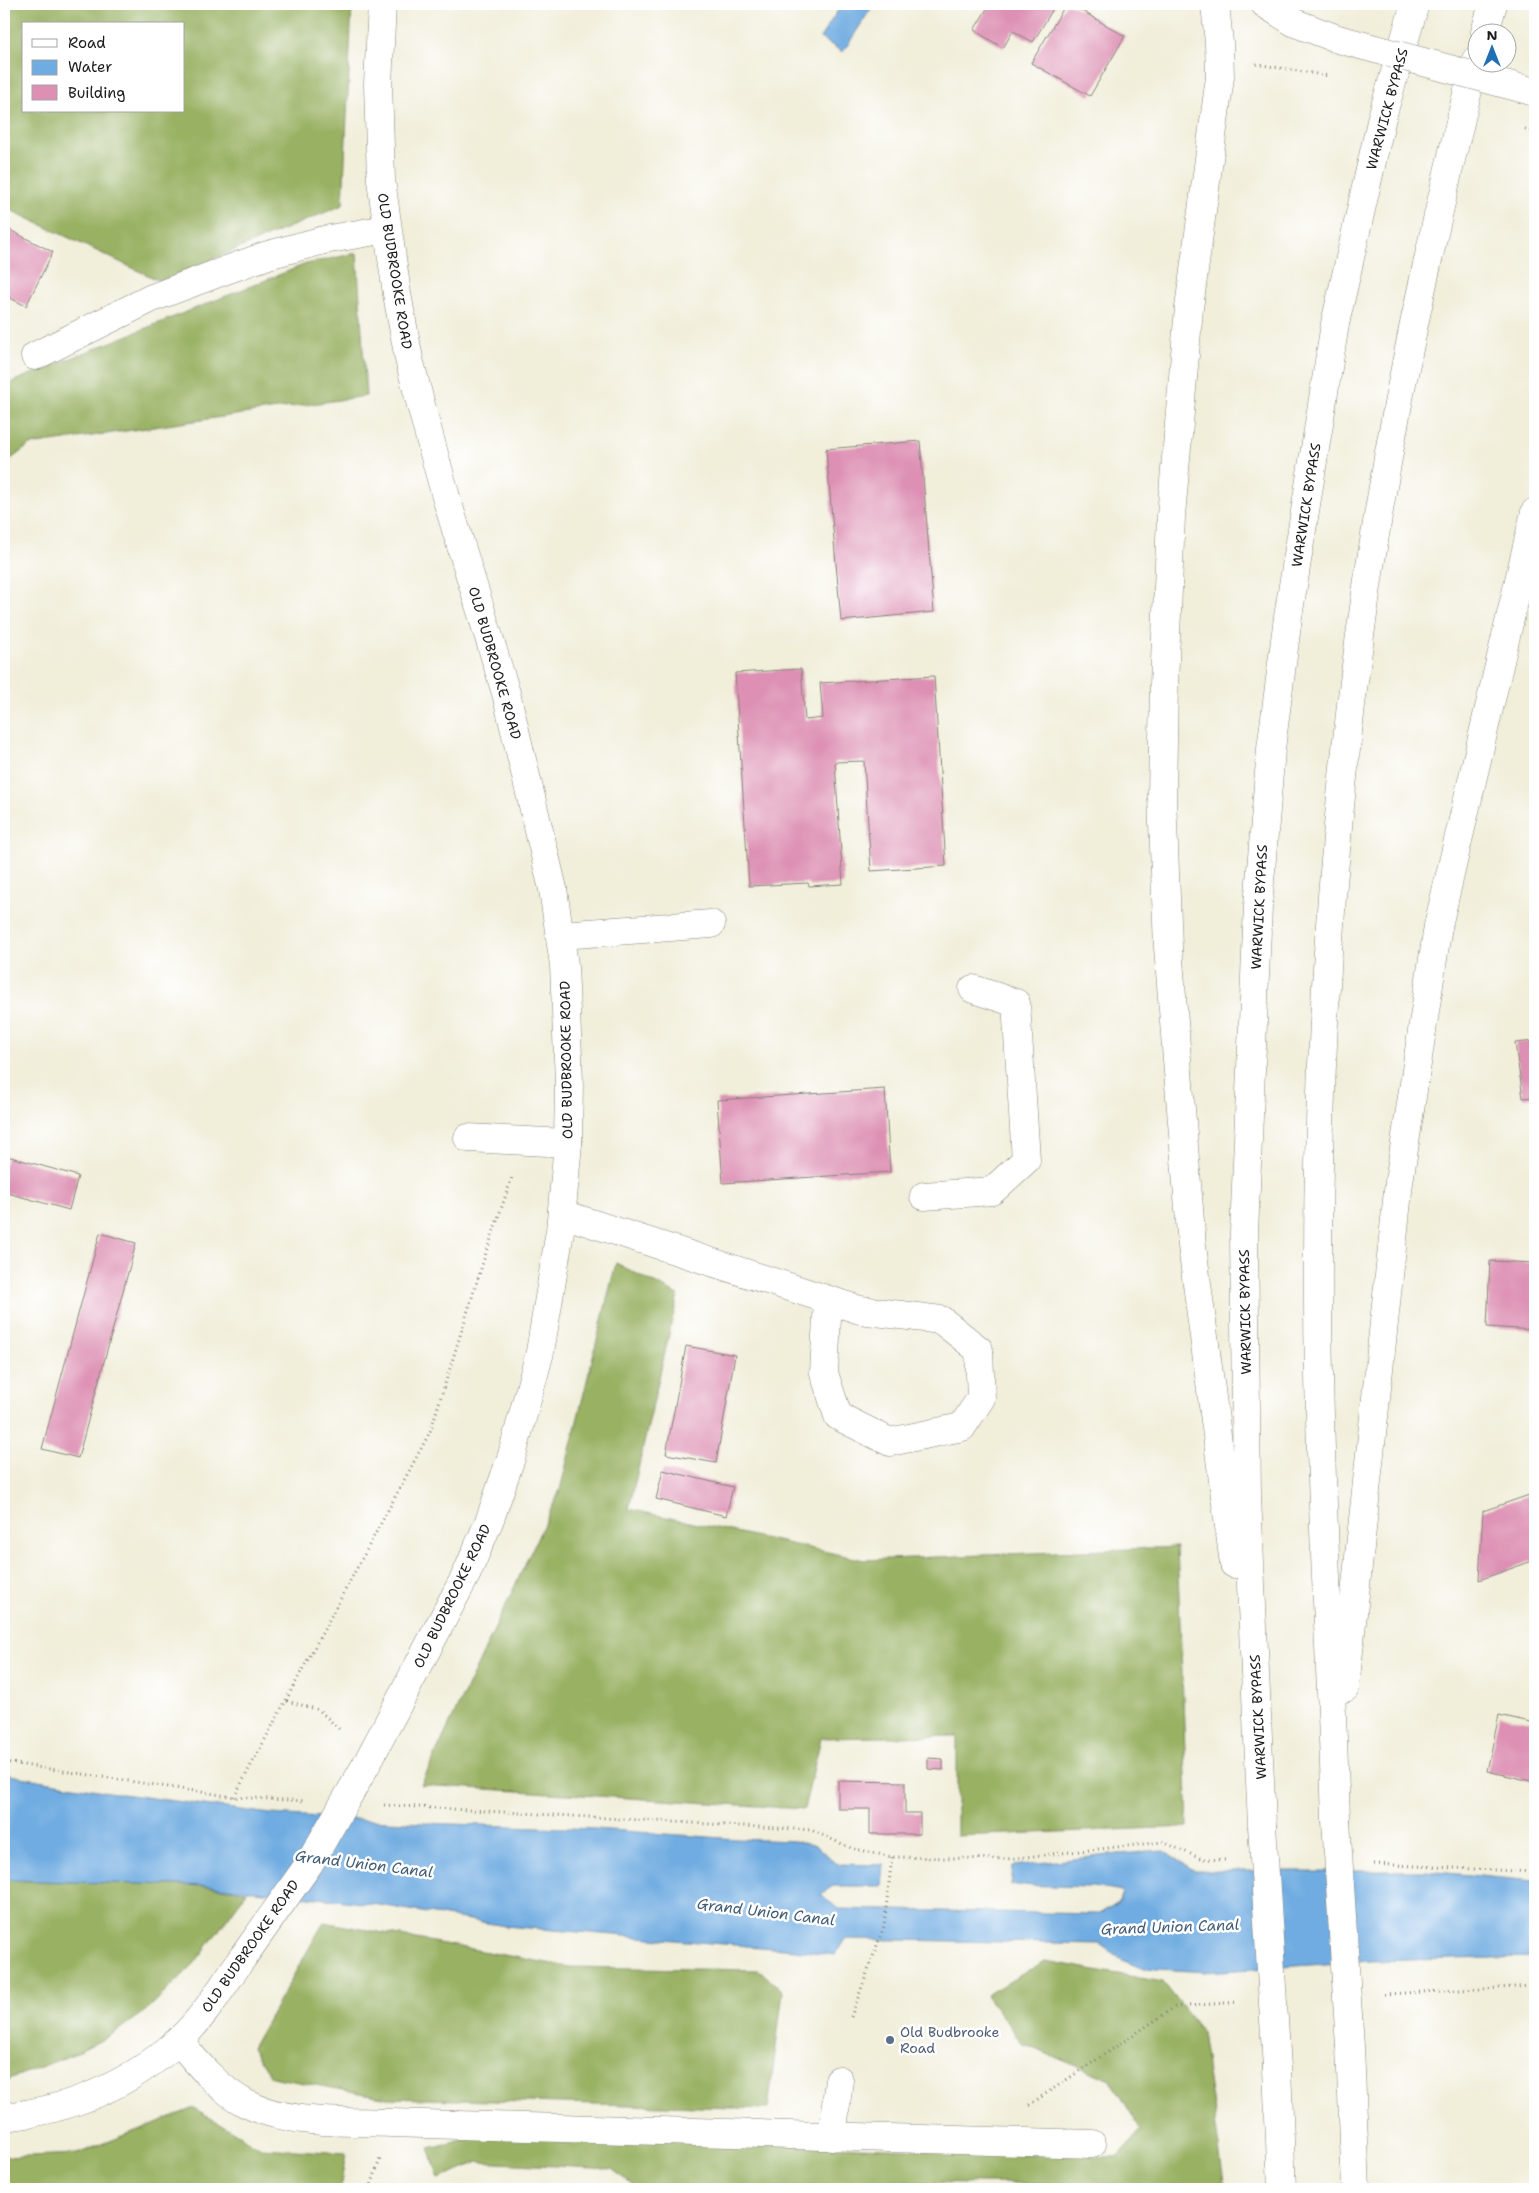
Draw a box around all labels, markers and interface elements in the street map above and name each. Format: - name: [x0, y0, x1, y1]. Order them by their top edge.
- legend: [22, 22, 185, 112]
- north arrow: [1466, 22, 1516, 72]
- text: N: [1486, 26, 1498, 44]
- text: Road: [68, 33, 106, 53]
- street label: WARWICK BYPASS: [1362, 46, 1412, 172]
- text: Water: [68, 57, 112, 77]
- text: Building: [68, 83, 125, 103]
- street label: OLD BUDBROOKE ROAD: [374, 191, 416, 351]
- street label: WARWICK BYPASS: [1287, 442, 1325, 568]
- street label: OLD BUDBROOKE ROAD: [465, 585, 525, 741]
- street label: WARWICK BYPASS: [1247, 844, 1271, 970]
- street label: OLD BUDBROOKE ROAD: [556, 981, 576, 1139]
- street label: WARWICK BYPASS: [1235, 1249, 1255, 1375]
- street label: OLD BUDBROOKE ROAD: [409, 1521, 495, 1671]
- street label: WARWICK BYPASS: [1246, 1654, 1270, 1780]
- water label: Grand Union Canal: [294, 1846, 434, 1882]
- street label: OLD BUDBROOKE ROAD: [197, 1876, 303, 2016]
- water label: Grand Union Canal: [696, 1894, 836, 1930]
- water label: Grand Union Canal: [1100, 1915, 1240, 1939]
- place label: Old Budbrooke Road: [900, 2023, 999, 2057]
- marker: Old Budbrooke Road: [884, 2034, 896, 2046]

